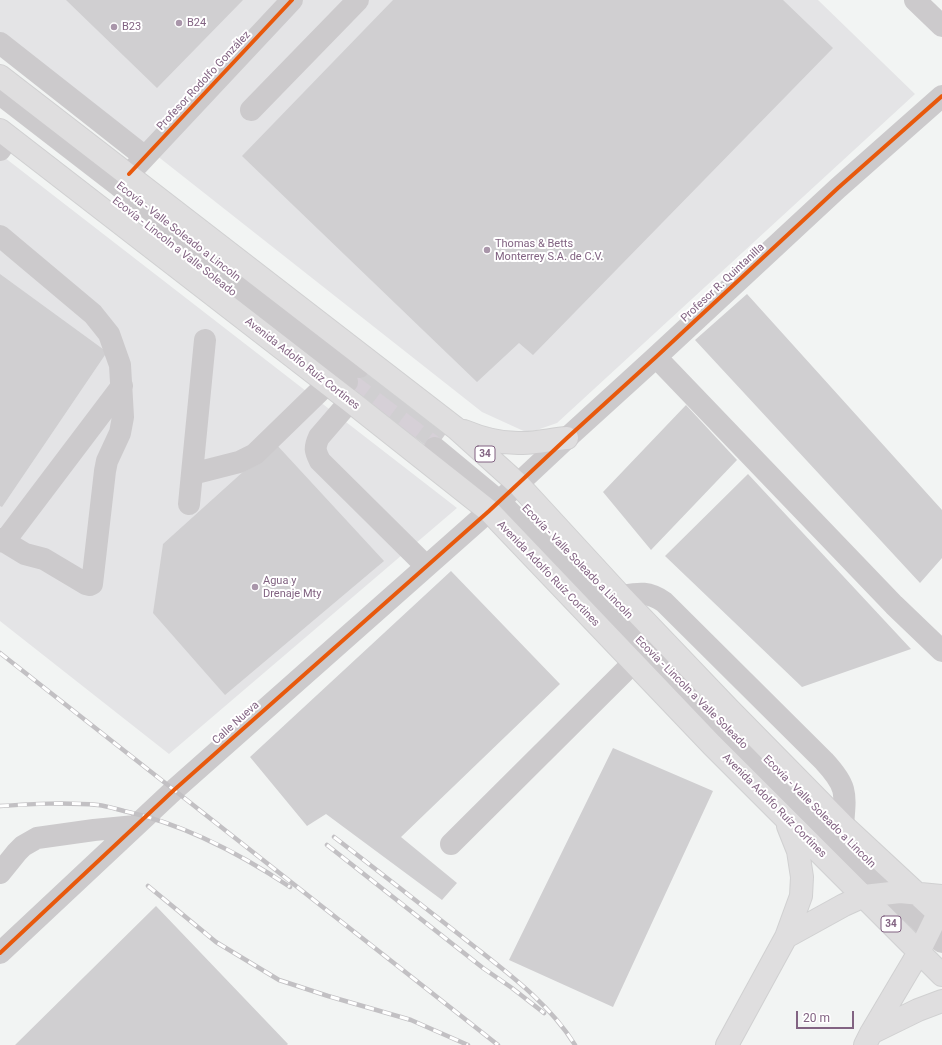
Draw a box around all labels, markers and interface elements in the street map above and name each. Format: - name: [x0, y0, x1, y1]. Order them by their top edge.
- place label: B24: [187, 16, 206, 30]
- marker: B24: [174, 18, 184, 28]
- place label: B23: [122, 20, 141, 34]
- marker: B23: [109, 22, 119, 32]
- street label: Profesor Rodolfo González: [154, 29, 254, 133]
- street label: Ecovía - Valle Soleado a Lincoln: [113, 179, 243, 285]
- street label: Ecovía - Lincoln a Valle Soleado: [109, 194, 239, 300]
- place label: Thomas & Betts Monterrey S.A. de C.V.: [495, 237, 603, 263]
- street label: Profesor R. Quintanilla: [679, 241, 767, 325]
- marker: Thomas & Betts Monterrey S.A. de C.V.: [482, 245, 492, 255]
- street label: Avenida Adolfo Ruíz Cortines: [242, 315, 362, 413]
- road number: 34: [475, 446, 495, 462]
- street label: Ecovía - Valle Soleado a Lincoln: [519, 502, 635, 622]
- street label: Avenida Adolfo Ruíz Cortines: [494, 518, 602, 630]
- place label: Agua y Drenaje Mty: [263, 574, 321, 600]
- marker: Agua y Drenaje Mty: [250, 582, 260, 592]
- street label: Ecovía - Lincoln a Valle Soleado: [632, 634, 750, 752]
- street label: Calle Nueva: [210, 699, 262, 747]
- street label: Avenida Adolfo Ruíz Cortines: [719, 751, 829, 861]
- street label: Ecovía - Valle Soleado a Lincoln: [760, 753, 878, 871]
- road number: 34: [881, 916, 901, 932]
- scale bar: [798, 1003, 856, 1029]
- text: 20 m: [803, 1011, 830, 1025]

